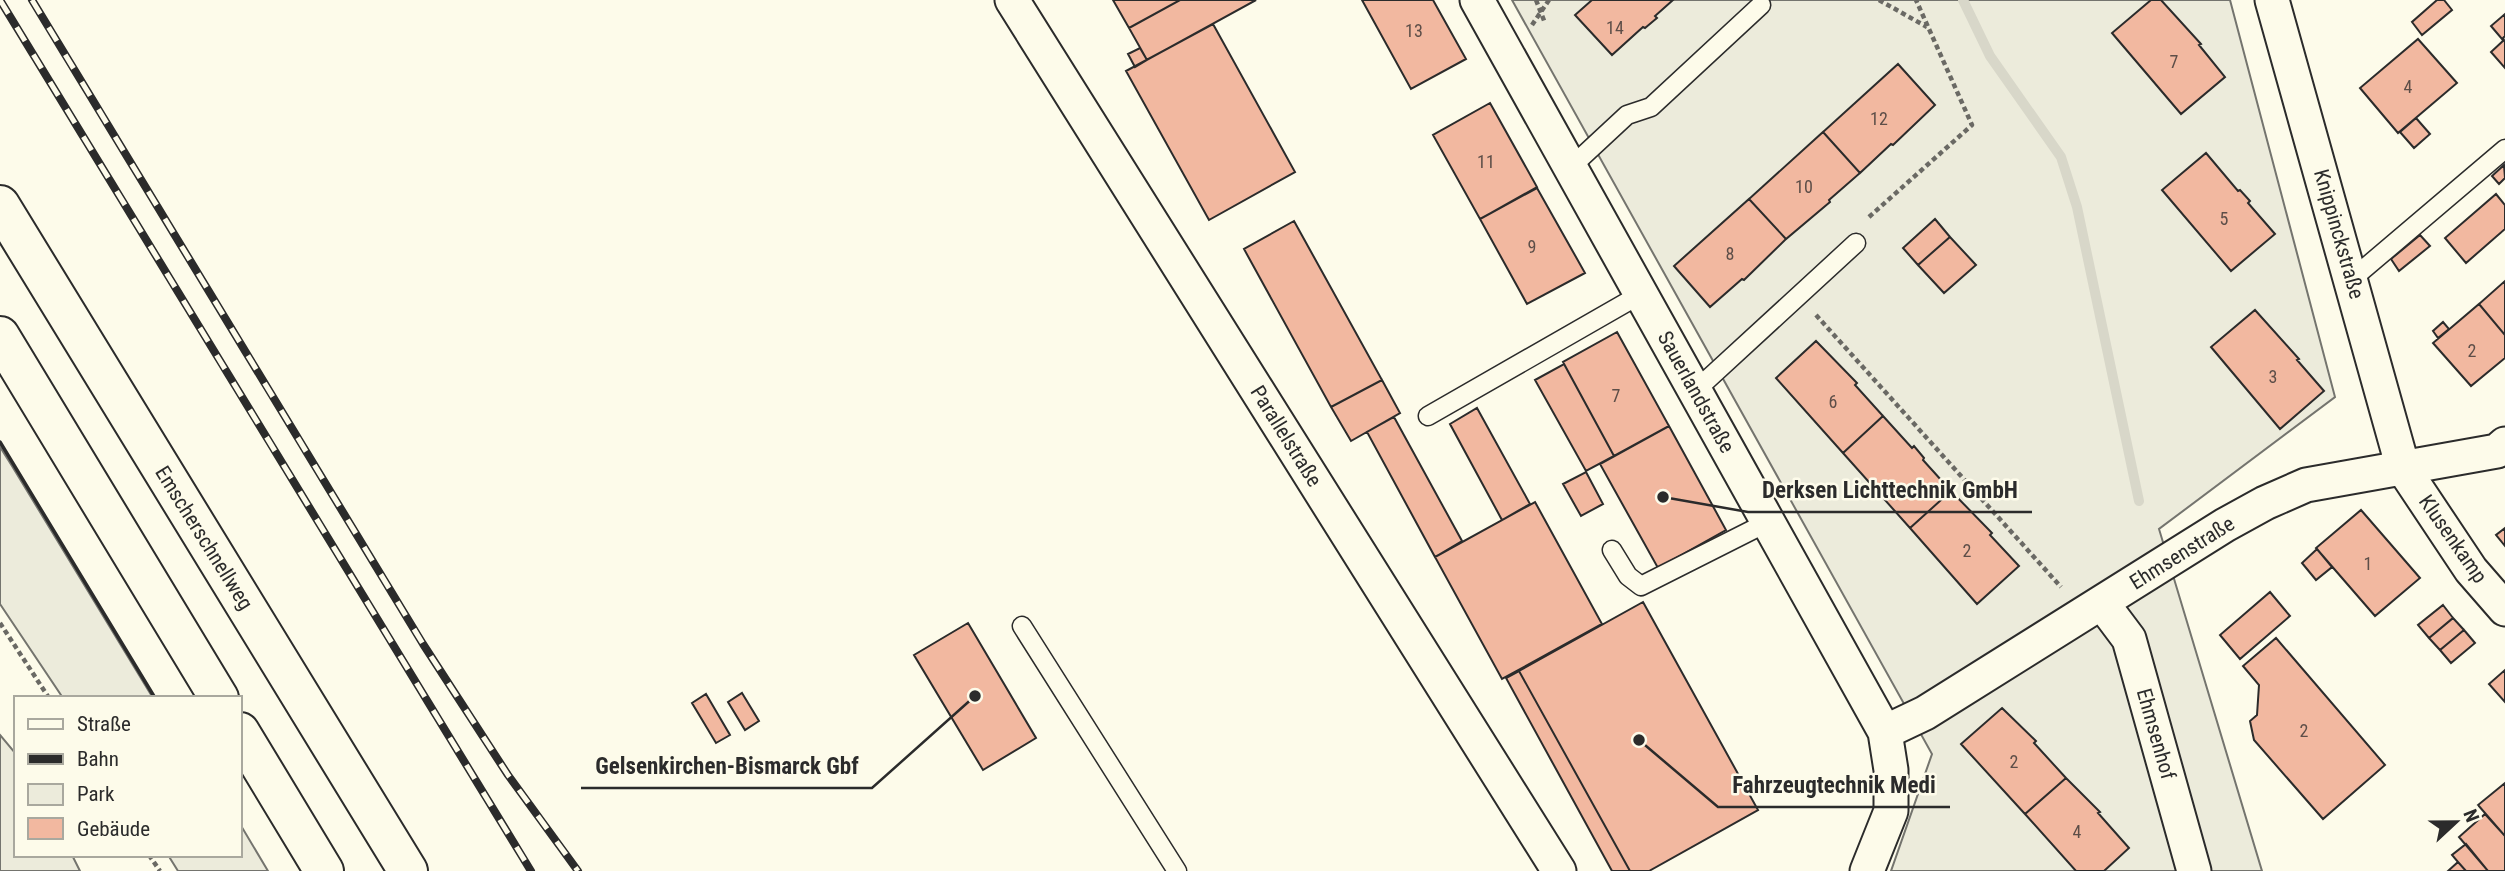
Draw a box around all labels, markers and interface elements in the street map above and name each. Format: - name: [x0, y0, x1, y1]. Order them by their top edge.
- house number: 14: [1606, 17, 1624, 38]
- house number: 13: [1405, 20, 1423, 41]
- house number: 7: [2170, 51, 2179, 72]
- house number: 4: [2404, 76, 2413, 97]
- house number: 12: [1870, 108, 1888, 129]
- house number: 11: [1477, 151, 1495, 172]
- street label: Knippinckstraße: [2309, 166, 2369, 302]
- house number: 10: [1795, 176, 1813, 197]
- house number: 5: [2220, 208, 2229, 229]
- house number: 9: [1528, 236, 1536, 257]
- house number: 8: [1726, 243, 1734, 264]
- street label: Sauerlandstraße: [1653, 327, 1739, 457]
- house number: 2: [2468, 340, 2477, 361]
- house number: 3: [2269, 366, 2277, 387]
- street label: Parallelstraße: [1245, 381, 1327, 491]
- house number: 7: [1612, 385, 1621, 406]
- house number: 6: [1829, 391, 1837, 412]
- street label: Emscherschnellweg: [150, 462, 258, 614]
- callout: Derksen Lichttechnik GmbH: [1748, 468, 2032, 512]
- text: Derksen Lichttechnik GmbH: [1762, 477, 2018, 504]
- street label: Klusenkamp: [2414, 490, 2492, 588]
- street label: Ehmsenstraße: [2125, 511, 2239, 595]
- house number: 2: [1963, 540, 1972, 561]
- house number: 1: [2364, 553, 2372, 574]
- street label: Ehmsenhof: [2132, 686, 2180, 782]
- legend: [14, 696, 242, 857]
- text: Straße: [77, 712, 131, 736]
- house number: 2: [2300, 720, 2309, 741]
- callout: Gelsenkirchen-Bismarck Gbf: [581, 744, 872, 788]
- text: Bahn: [77, 747, 119, 771]
- house number: 2: [2010, 751, 2019, 772]
- text: Gelsenkirchen-Bismarck Gbf: [595, 753, 859, 780]
- callout: Fahrzeugtechnik Medi: [1718, 763, 1950, 807]
- text: Fahrzeugtechnik Medi: [1732, 772, 1936, 799]
- text: Park: [77, 782, 115, 806]
- north arrow: [2421, 787, 2491, 857]
- text: N: [2458, 806, 2484, 826]
- text: Gebäude: [77, 817, 150, 841]
- house number: 4: [2073, 821, 2082, 842]

